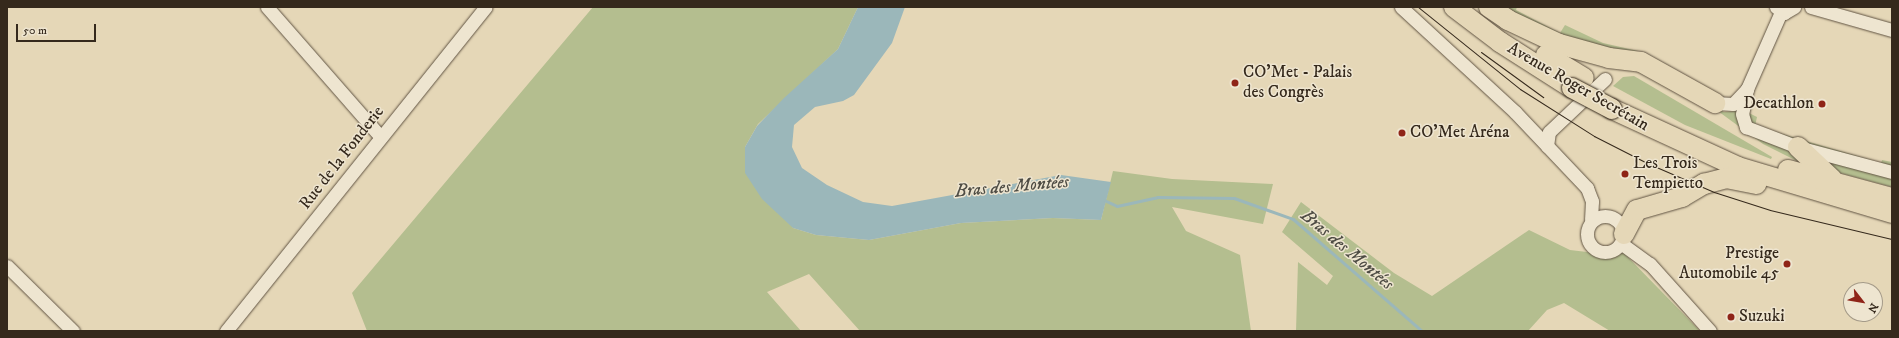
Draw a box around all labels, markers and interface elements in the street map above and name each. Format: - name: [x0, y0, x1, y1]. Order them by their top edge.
- scale bar: [18, 16, 98, 42]
- text: 50 m: [23, 23, 47, 38]
- street label: Avenue Roger Secrétain: [1504, 38, 1652, 136]
- place label: CO'Met - Palais des Congrès: [1243, 63, 1352, 103]
- marker: CO'Met - Palais des Congrès: [1230, 78, 1240, 88]
- place label: Decathlon: [1743, 94, 1814, 114]
- marker: Decathlon: [1817, 99, 1827, 109]
- street label: Rue de la Fonderie: [295, 102, 389, 214]
- place label: CO'Met Aréna: [1410, 123, 1509, 143]
- marker: CO'Met Aréna: [1397, 128, 1407, 138]
- place label: Les Trois Tempietto: [1633, 154, 1703, 194]
- marker: Les Trois Tempietto: [1620, 169, 1630, 179]
- water label: Bras des Montées: [954, 171, 1070, 203]
- water label: Bras des Montées: [1296, 205, 1398, 295]
- place label: Prestige Automobile 45: [1679, 244, 1779, 284]
- marker: Prestige Automobile 45: [1782, 259, 1792, 269]
- north arrow: [1843, 282, 1883, 322]
- text: N: [1864, 300, 1881, 315]
- place label: Suzuki: [1739, 307, 1785, 327]
- marker: Suzuki: [1726, 312, 1736, 322]

